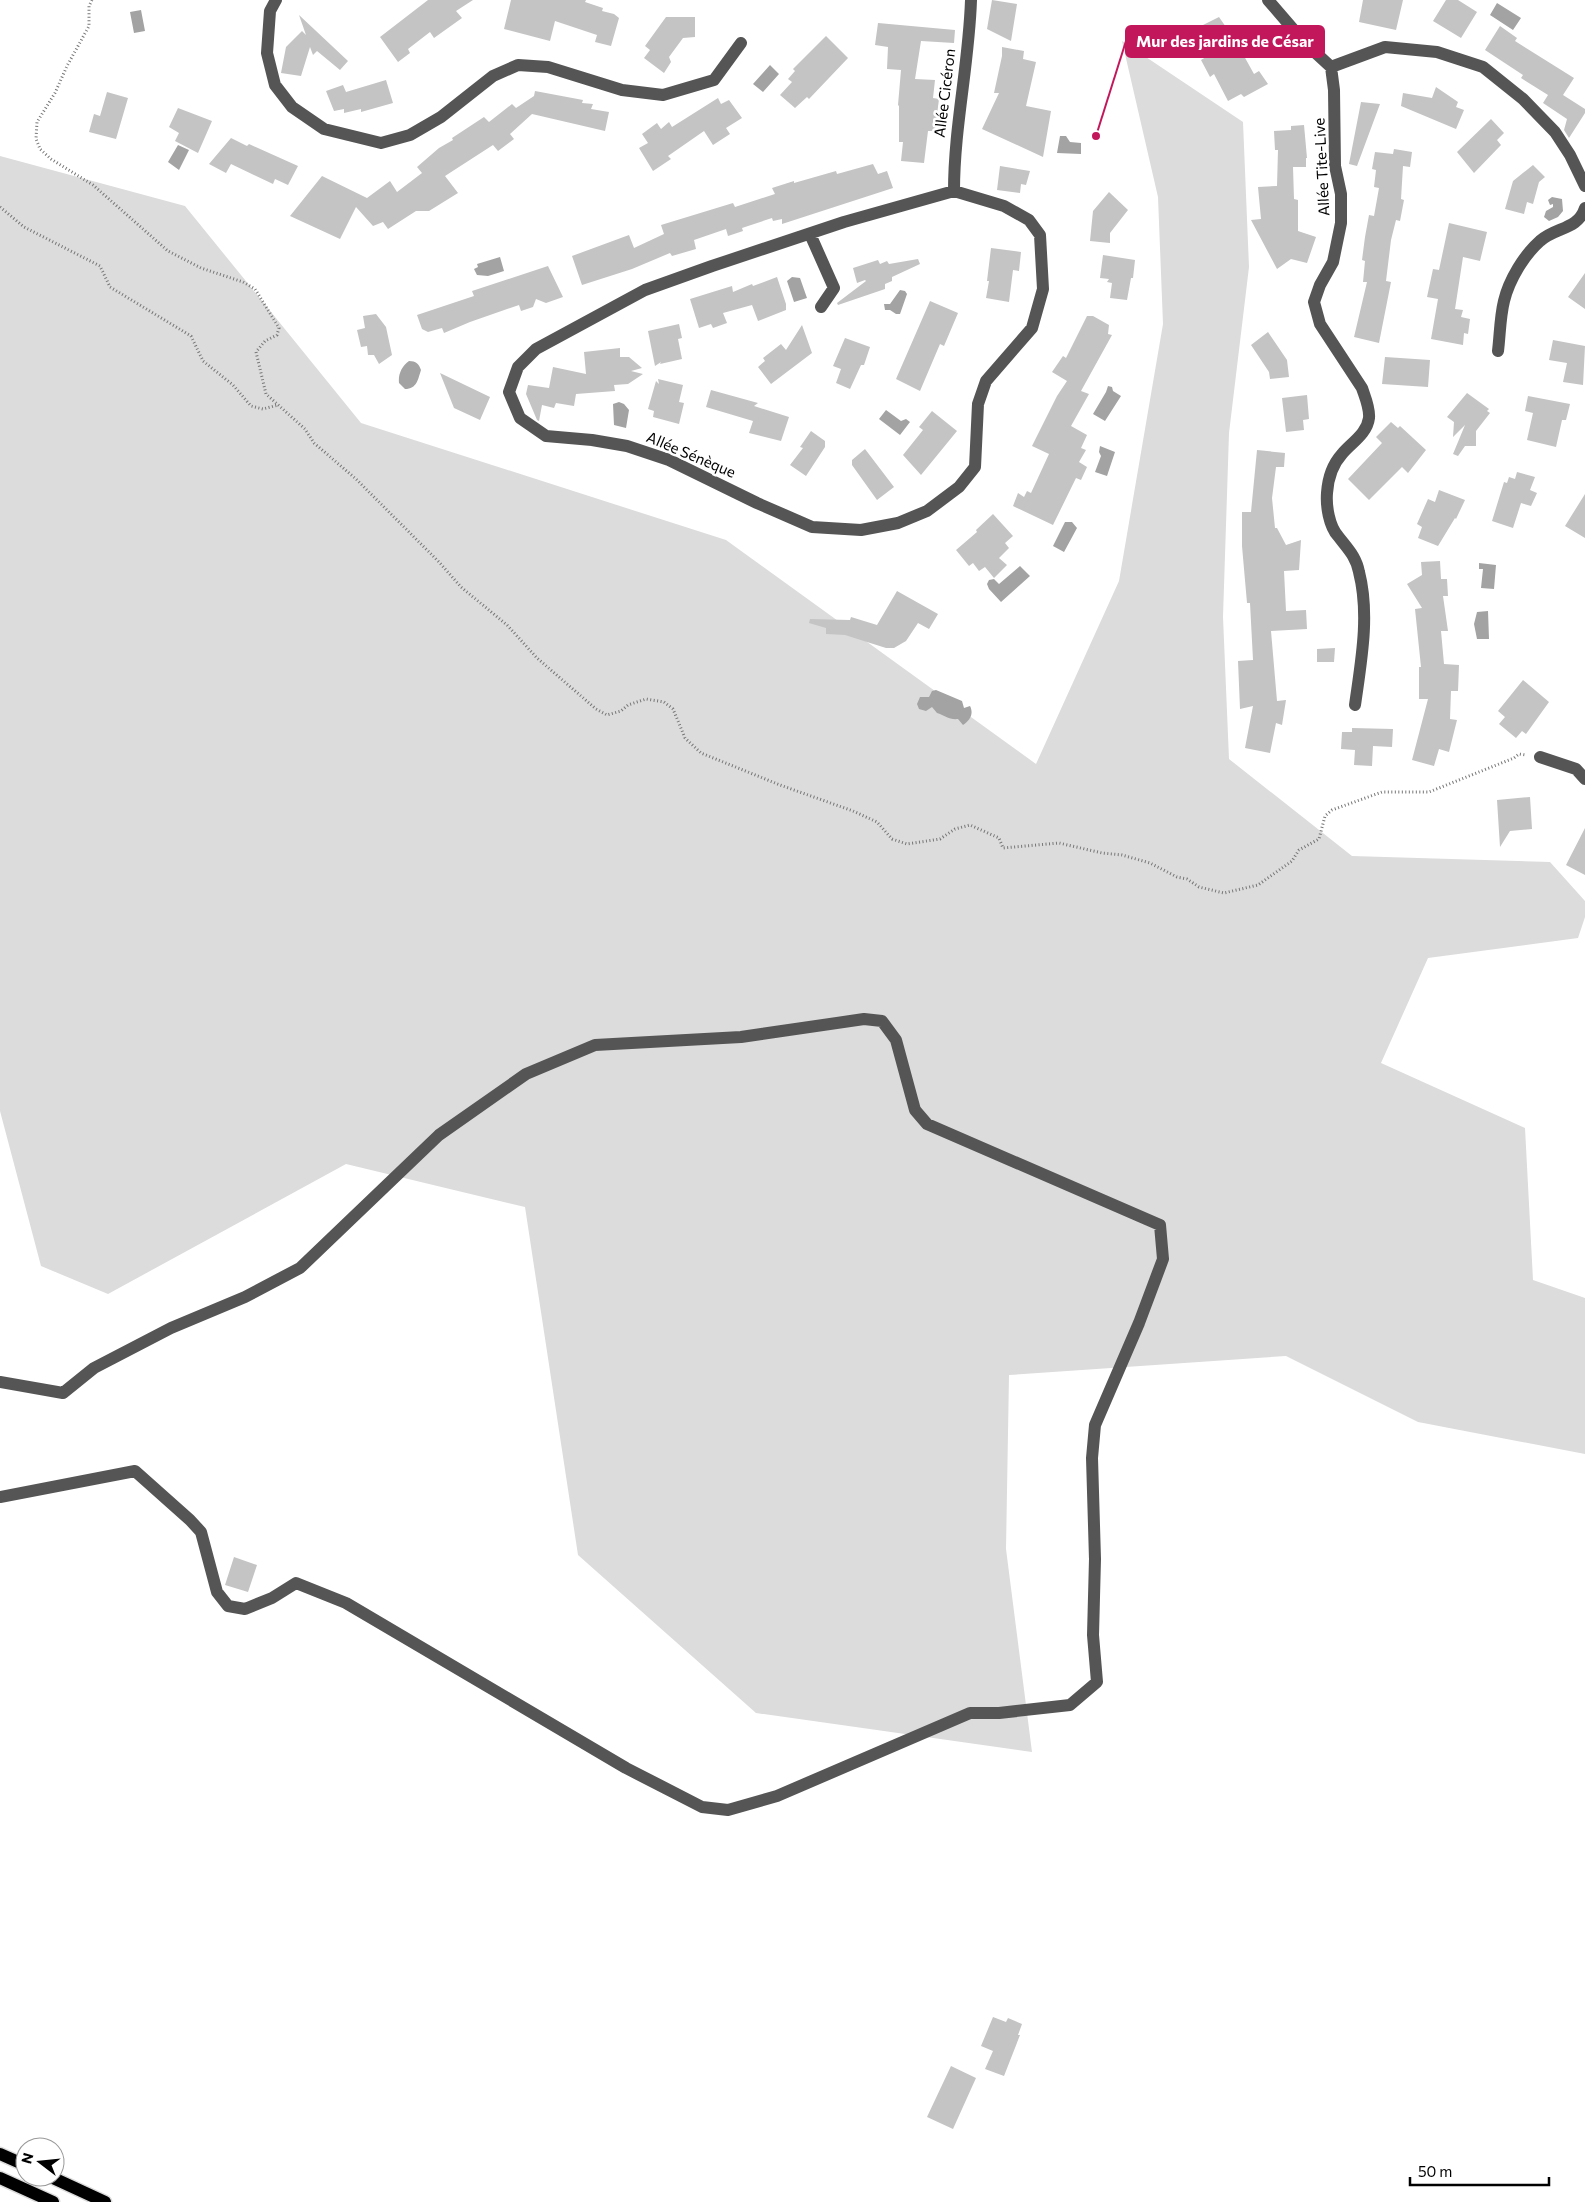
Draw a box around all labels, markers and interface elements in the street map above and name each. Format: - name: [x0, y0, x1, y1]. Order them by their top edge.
- callout: Mur des jardins de César: [1126, 26, 1324, 57]
- text: Mur des jardins de César: [1136, 31, 1314, 50]
- street label: Allée Cicéron: [930, 47, 958, 138]
- street label: Allée Tite-Live: [1309, 117, 1333, 217]
- street label: Allée Sénèque: [644, 427, 739, 481]
- north arrow: [15, 2137, 65, 2187]
- text: N: [17, 2151, 37, 2166]
- scale bar: [1410, 2154, 1549, 2186]
- text: 50 m: [1418, 2162, 1452, 2180]

